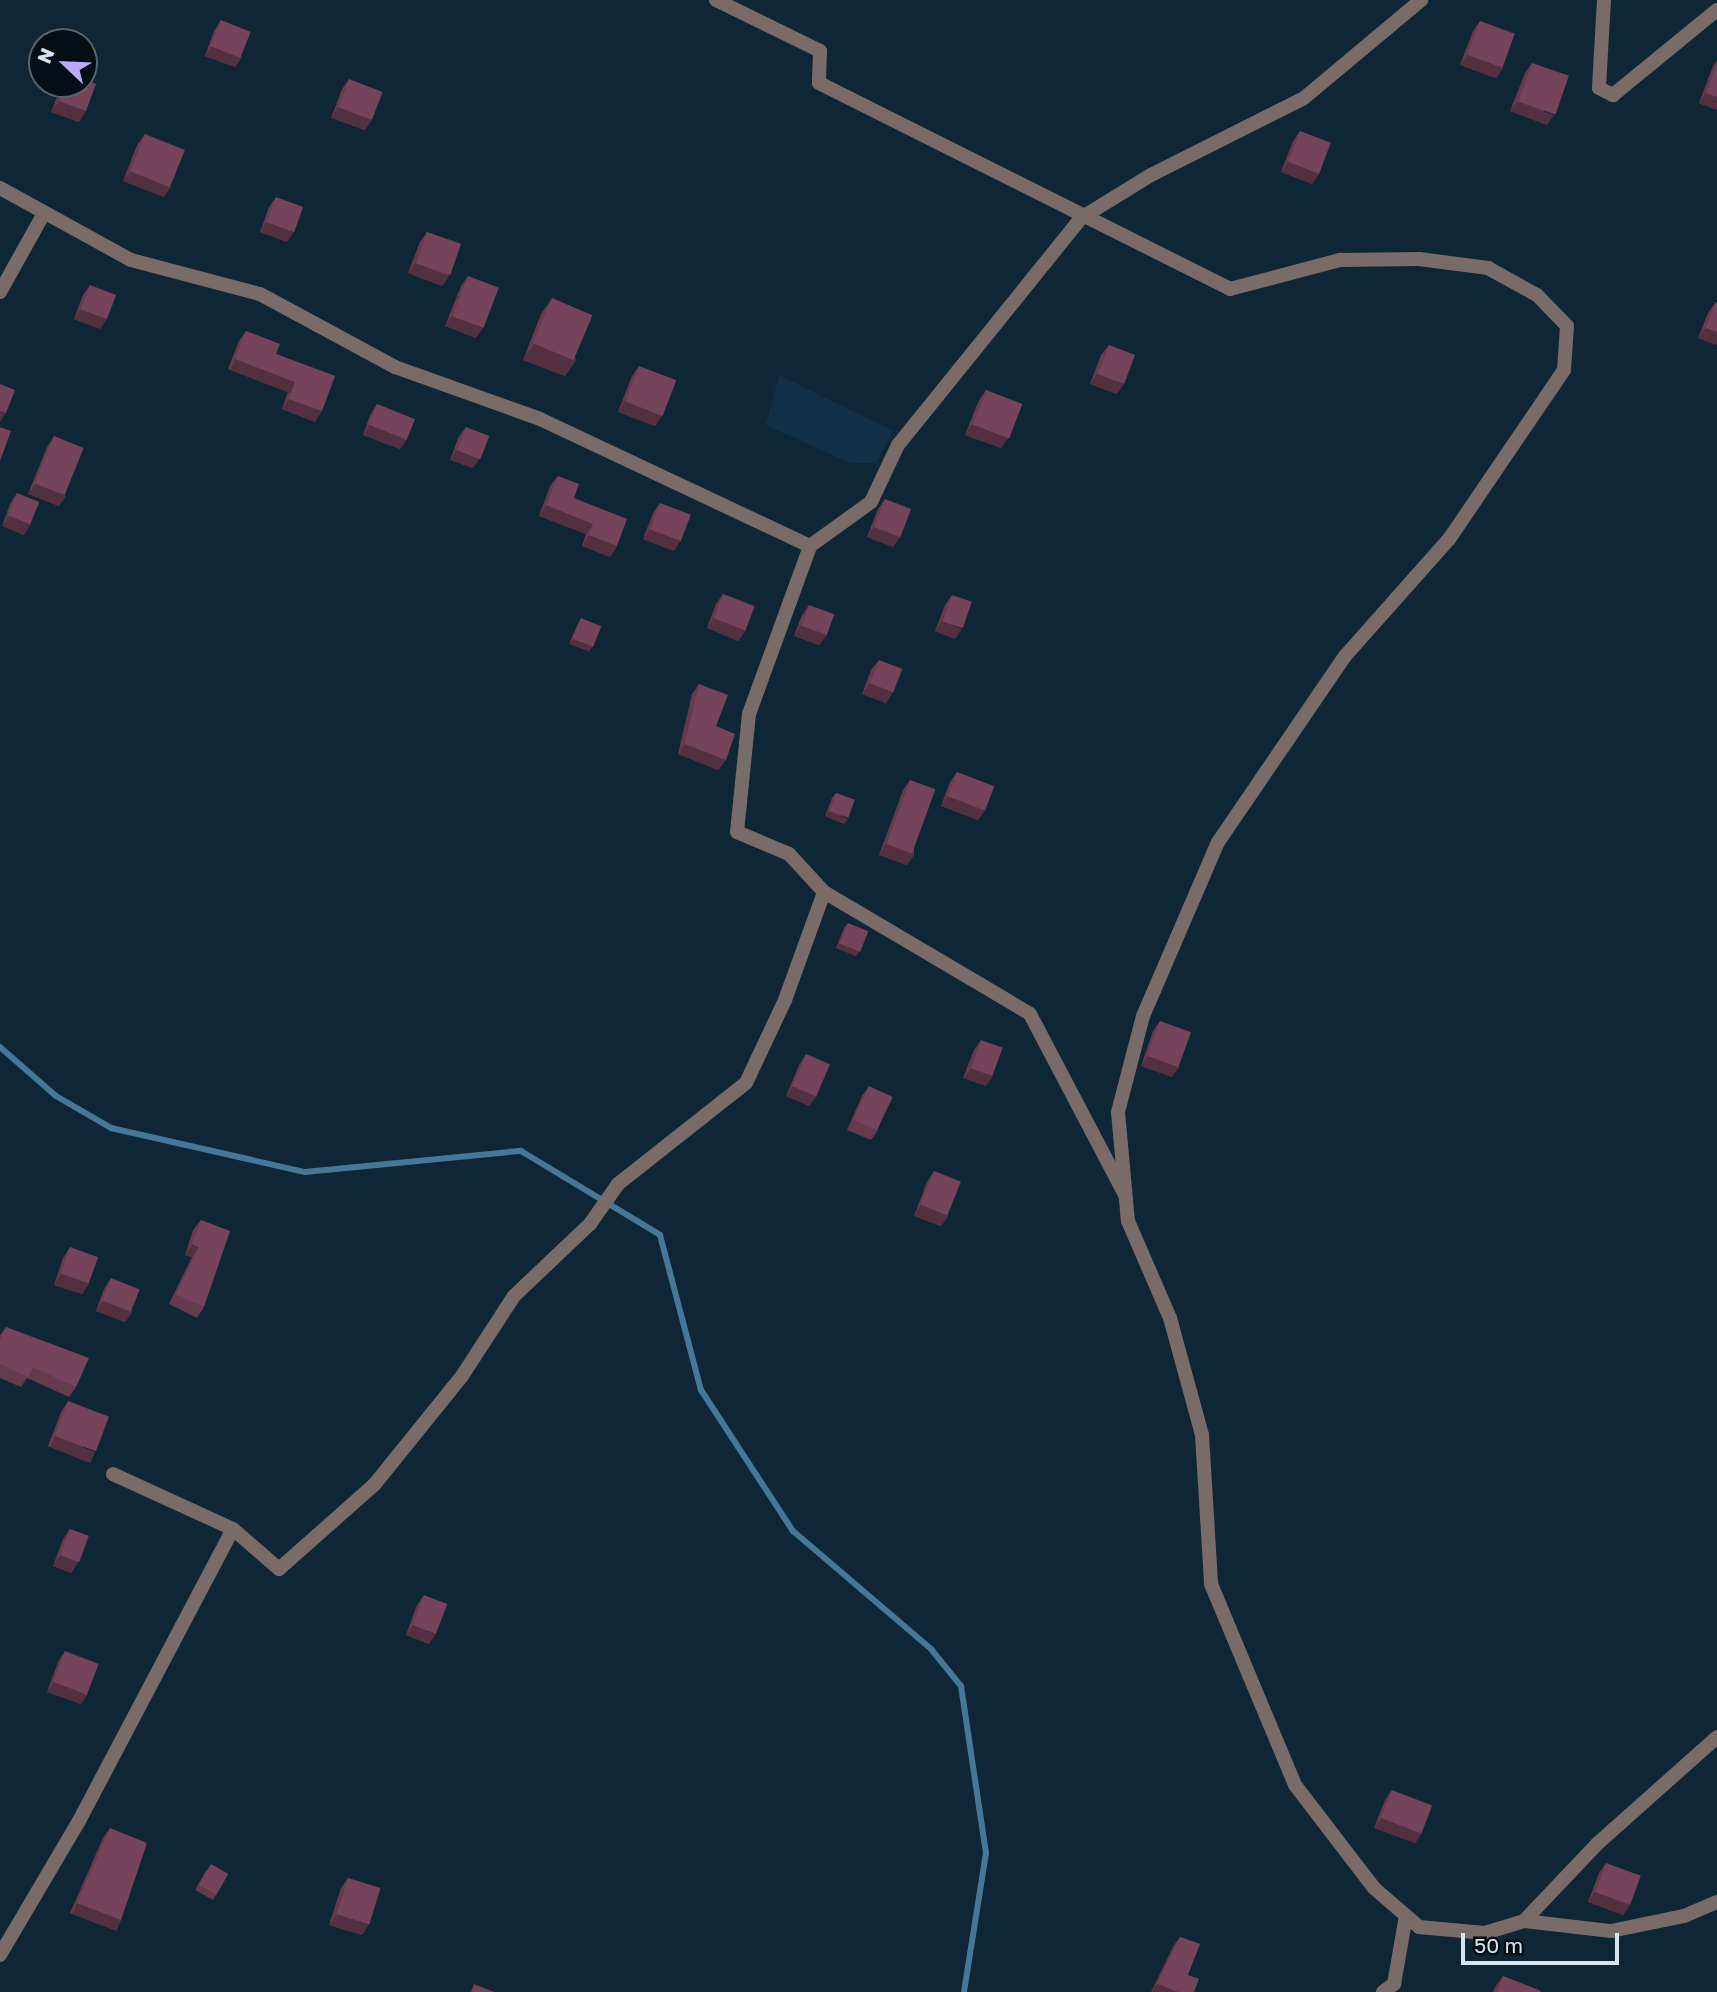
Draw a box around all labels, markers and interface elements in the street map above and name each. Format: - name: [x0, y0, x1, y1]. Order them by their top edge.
- north arrow: [28, 28, 98, 98]
- text: N: [32, 44, 58, 67]
- scale bar: [1465, 1918, 1622, 1962]
- text: 50 m: [1474, 1932, 1523, 1958]

